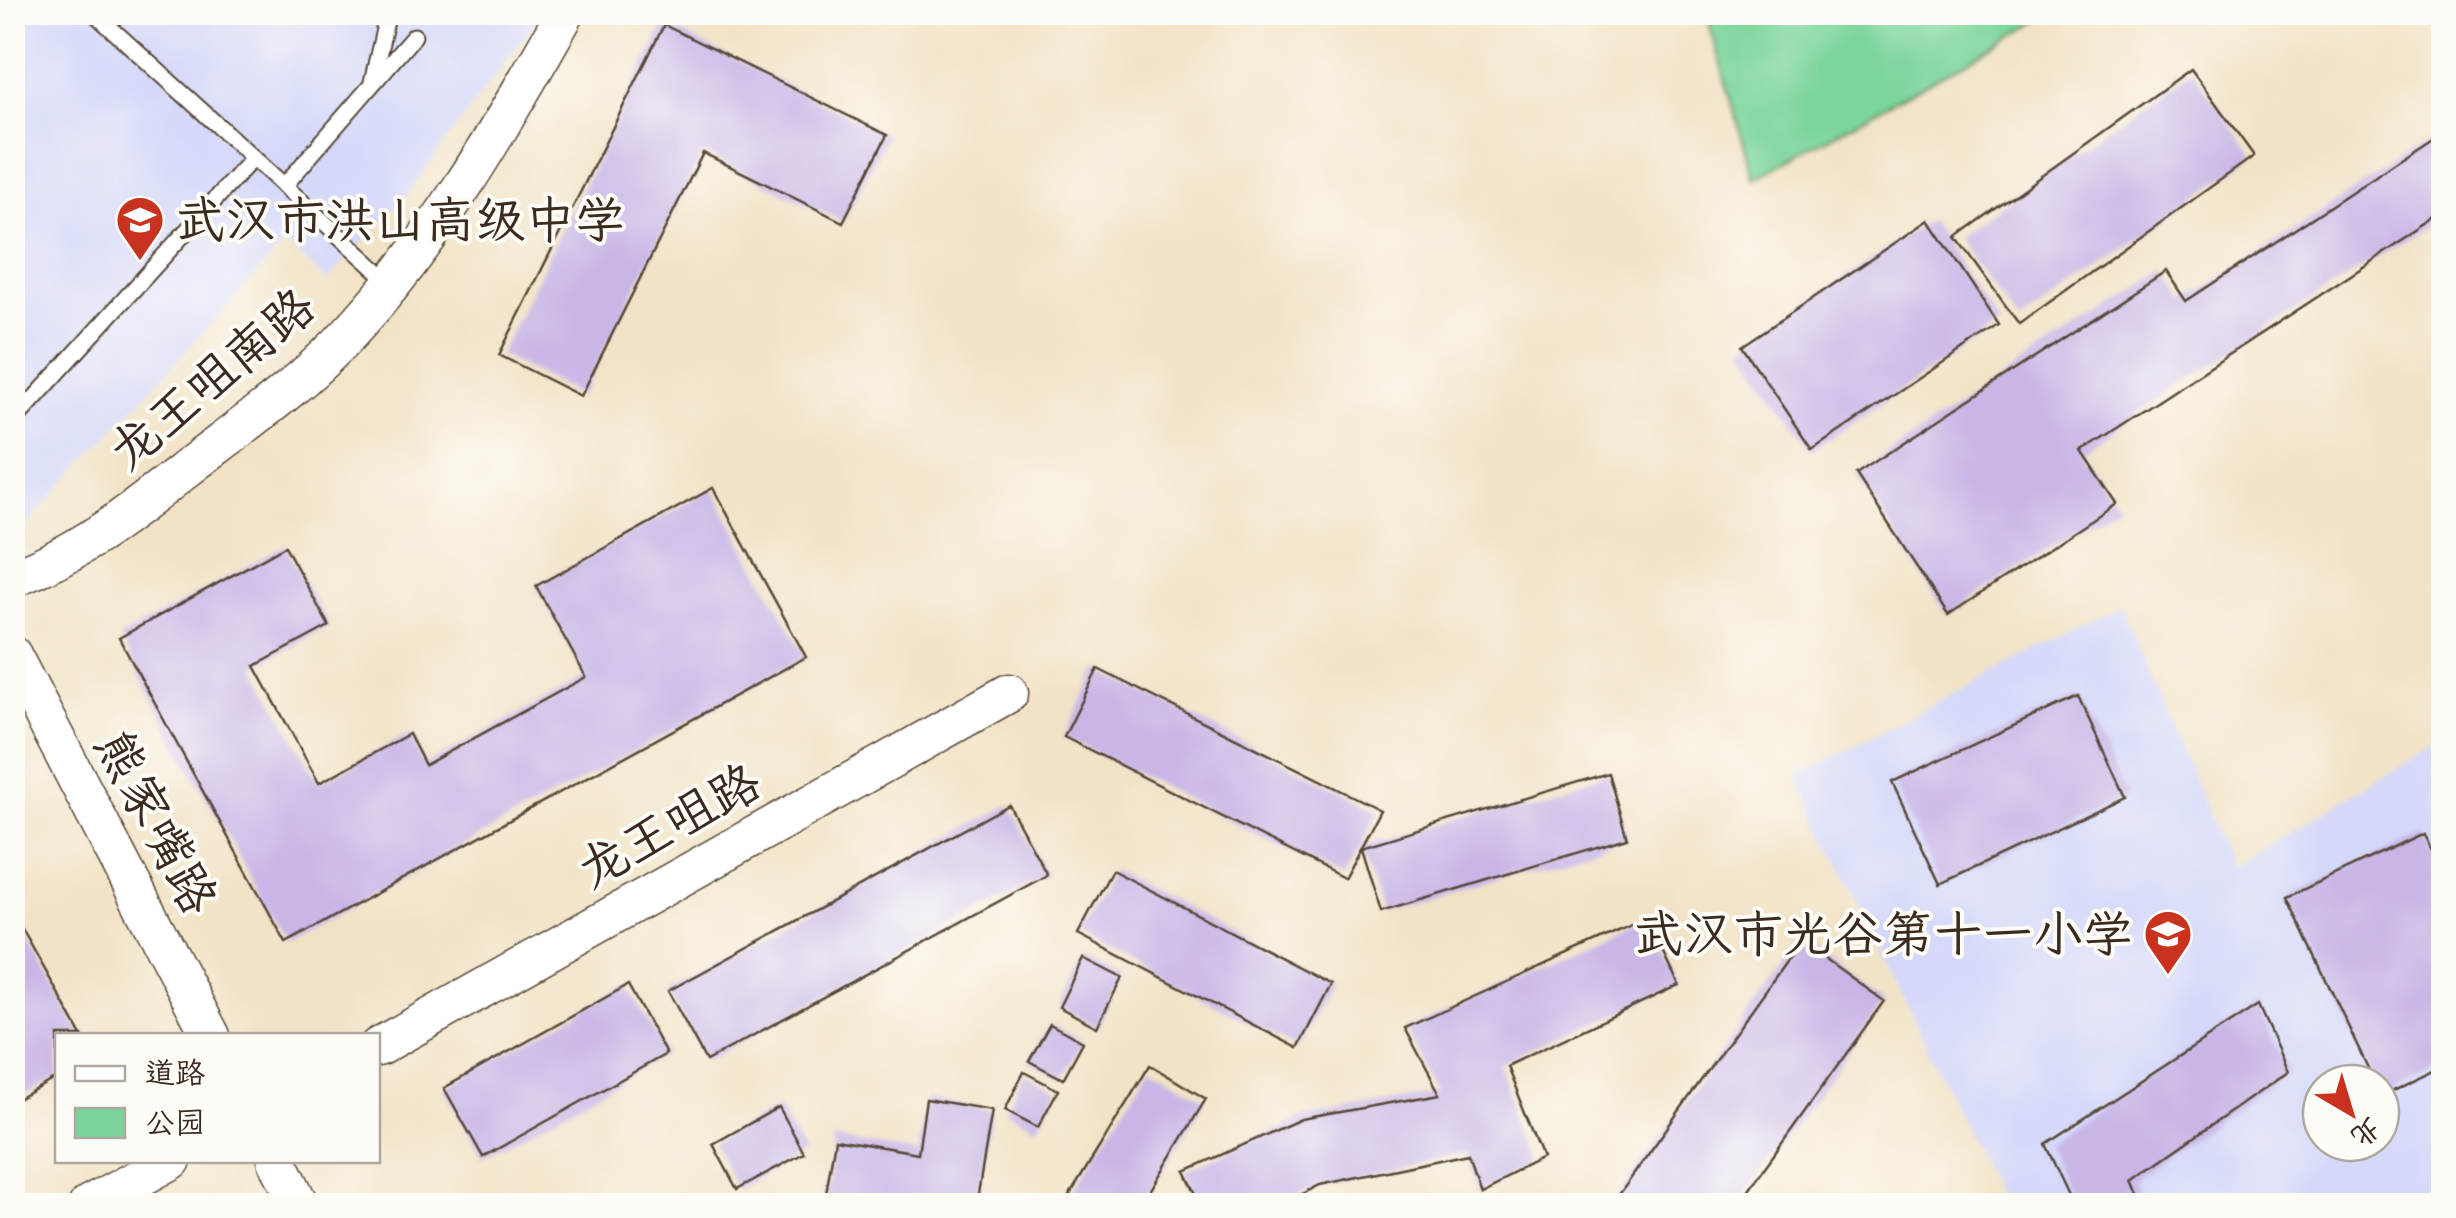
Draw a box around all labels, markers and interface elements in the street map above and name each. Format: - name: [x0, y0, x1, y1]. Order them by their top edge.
- place label: 武汉市洪山高级中学: [175, 189, 625, 252]
- school or university icon: 武汉市洪山高级中学: [114, 194, 166, 262]
- street label: 龙王咀南路: [96, 275, 328, 483]
- street label: 熊家嘴路: [81, 719, 231, 925]
- street label: 龙王咀路: [566, 750, 772, 902]
- place label: 武汉市光谷第十一小学: [1633, 903, 2133, 966]
- school or university icon: 武汉市光谷第十一小学: [2142, 908, 2194, 976]
- legend: [55, 1033, 380, 1163]
- text: 道路: [145, 1054, 205, 1092]
- north arrow: [2301, 1063, 2401, 1163]
- text: 公园: [145, 1104, 205, 1142]
- text: 北: [2344, 1110, 2388, 1155]

